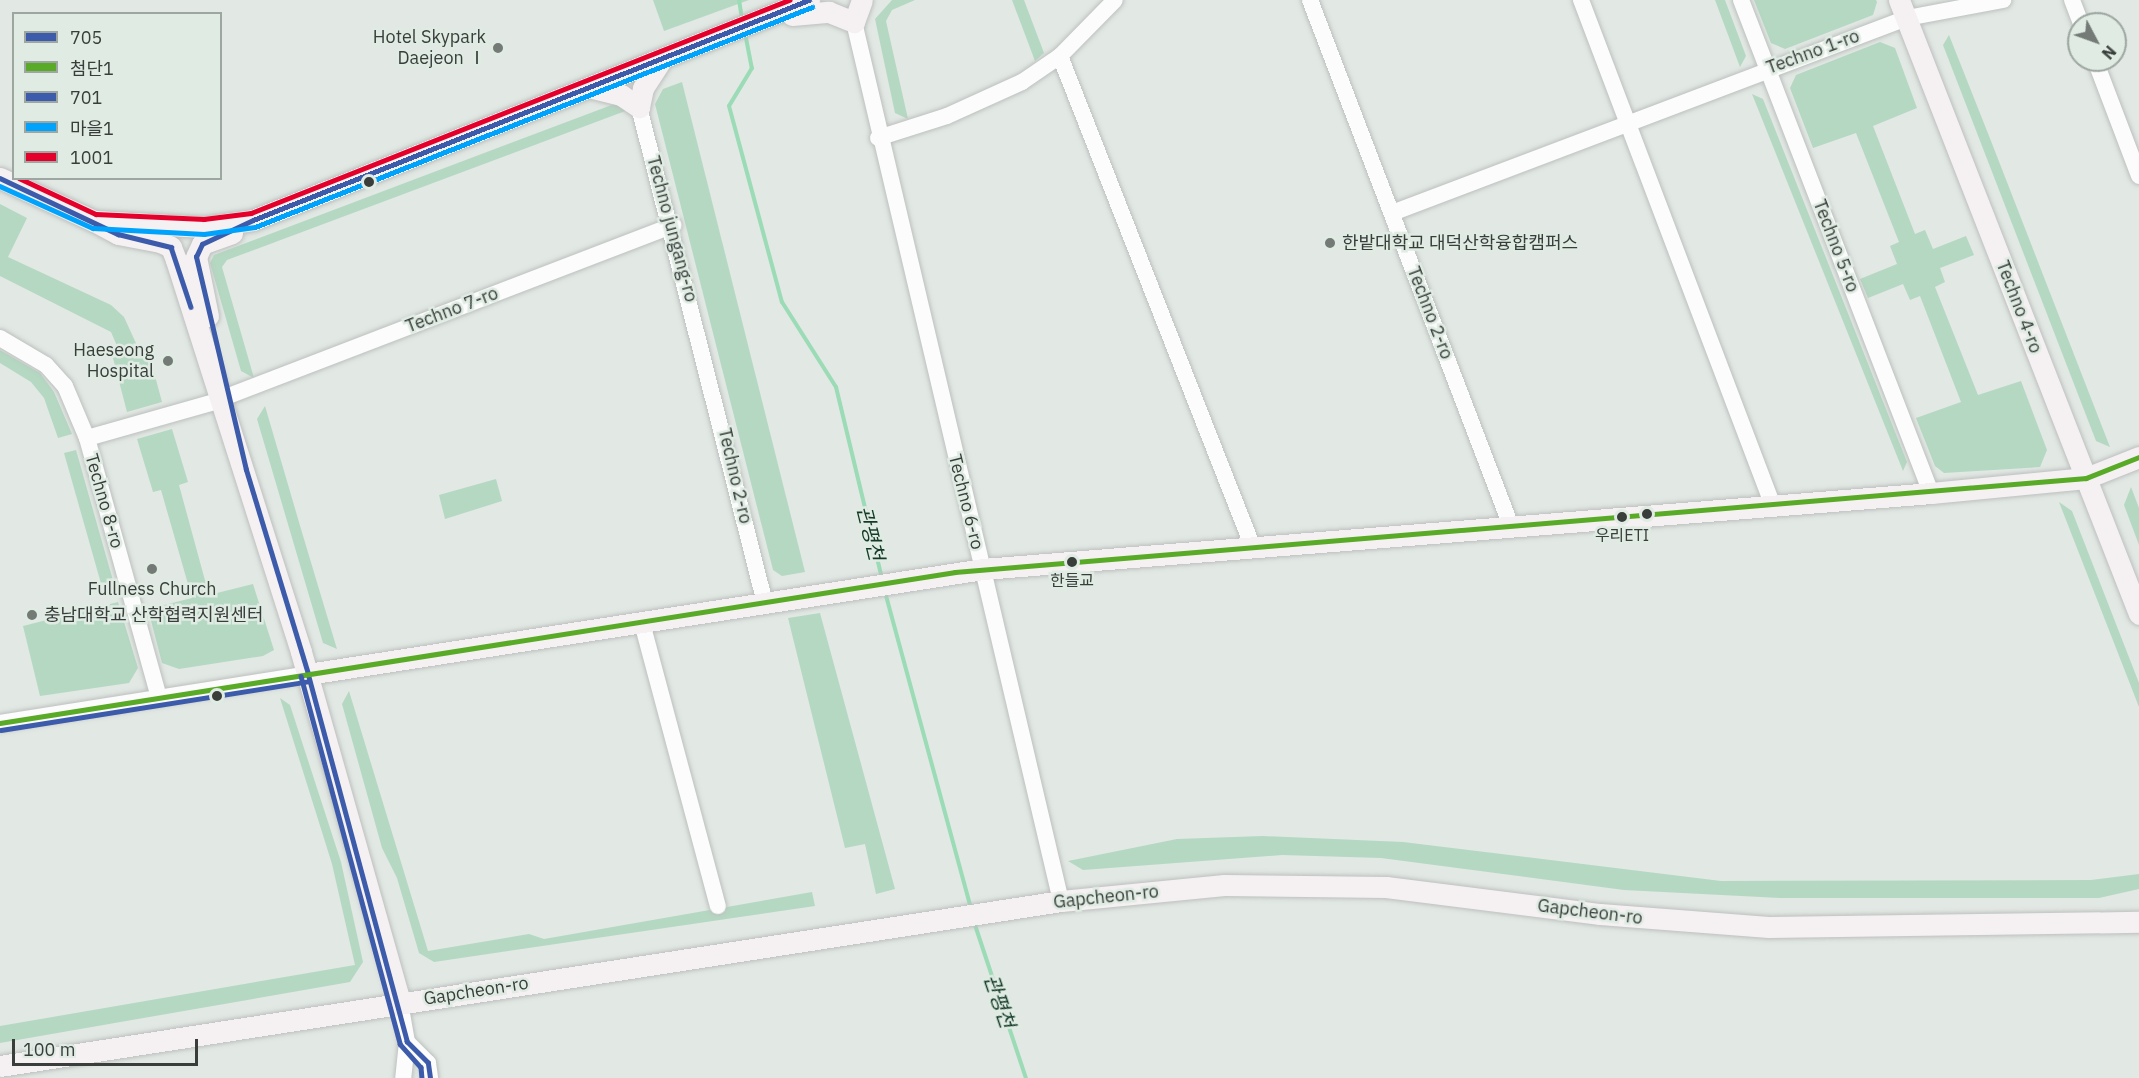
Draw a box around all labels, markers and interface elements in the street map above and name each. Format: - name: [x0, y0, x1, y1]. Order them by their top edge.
- legend: [12, 12, 222, 180]
- north arrow: [2067, 12, 2127, 72]
- street label: Techno 1-ro: [1764, 25, 1862, 79]
- text: 705: [70, 26, 102, 49]
- place label: Hotel Skypark Daejeon Ⅰ: [373, 27, 486, 70]
- marker: Hotel Skypark Daejeon Ⅰ: [491, 41, 505, 55]
- text: N: [2098, 42, 2120, 63]
- text: 첨단1: [70, 57, 114, 80]
- text: 701: [70, 86, 102, 109]
- text: 마을1: [70, 117, 114, 140]
- text: 1001: [70, 146, 113, 169]
- street label: Techno jungang-ro: [642, 154, 702, 304]
- unlabelled marker: [363, 176, 375, 188]
- street label: Techno 5-ro: [1808, 197, 1864, 295]
- place label: 한밭대학교 대덕산학융합캠퍼스: [1342, 232, 1578, 254]
- marker: 한밭대학교 대덕산학융합캠퍼스: [1323, 236, 1337, 250]
- street label: Techno 4-ro: [1991, 258, 2047, 356]
- street label: Techno 2-ro: [1402, 264, 1458, 362]
- street label: Techno 7-ro: [403, 282, 501, 338]
- place label: Haeseong Hospital: [73, 340, 154, 382]
- marker: Haeseong Hospital: [159, 352, 177, 370]
- street label: Techno 2-ro: [714, 426, 756, 526]
- street label: Techno 8-ro: [80, 451, 128, 551]
- street label: Techno 6-ro: [944, 452, 988, 552]
- water label: 관평천: [853, 503, 889, 563]
- unlabelled marker: [1641, 508, 1653, 520]
- marker: 우리ETI: [1616, 511, 1628, 523]
- place label: 우리ETI: [1595, 525, 1649, 545]
- marker: 한들교: [1066, 556, 1078, 568]
- marker: Fullness Church: [145, 562, 159, 576]
- place label: 한들교: [1050, 570, 1094, 590]
- place label: Fullness Church: [88, 578, 216, 600]
- place label: 충남대학교 산학협력지원센터: [44, 604, 264, 626]
- marker: 충남대학교 산학협력지원센터: [25, 608, 39, 622]
- unlabelled marker: [211, 690, 223, 702]
- street label: Gapcheon-ro: [1052, 881, 1160, 913]
- street label: Gapcheon-ro: [1536, 895, 1644, 929]
- water label: 관평천: [980, 971, 1020, 1031]
- street label: Gapcheon-ro: [422, 972, 530, 1010]
- scale bar: [15, 1027, 201, 1065]
- text: 100 m: [23, 1038, 75, 1061]

